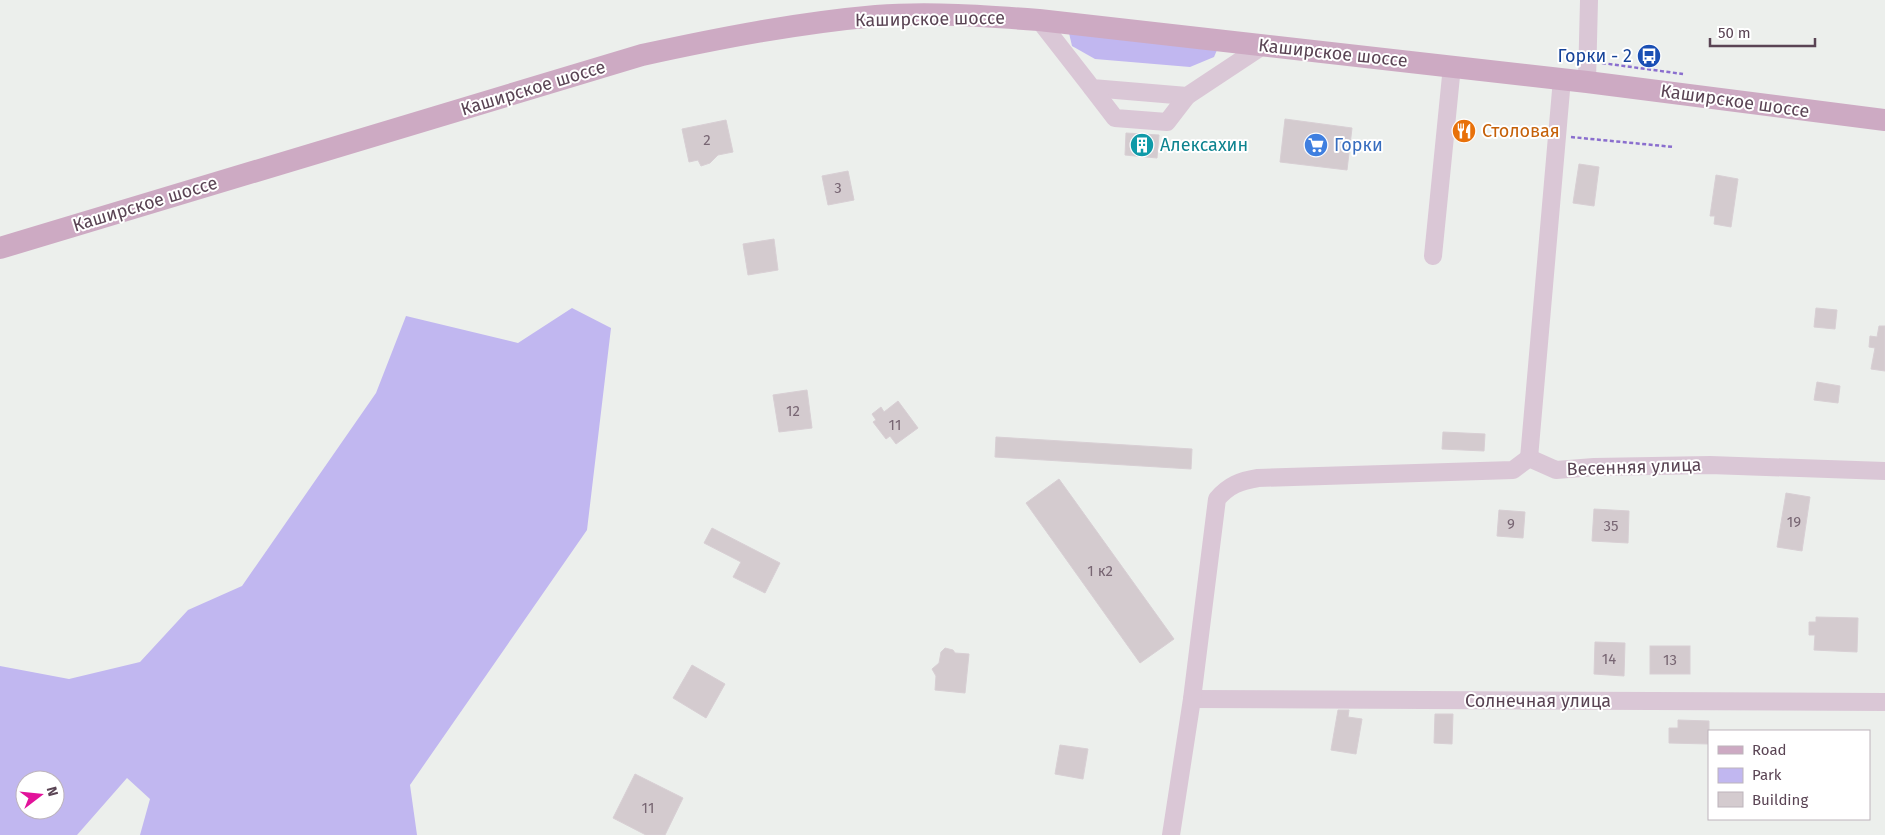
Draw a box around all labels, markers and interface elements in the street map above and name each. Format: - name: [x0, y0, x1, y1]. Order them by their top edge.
- street label: Каширское шоссе: [855, 7, 1005, 31]
- scale bar: [1710, 15, 1815, 47]
- text: 50 m: [1718, 24, 1751, 42]
- street label: Каширское шоссе: [1257, 34, 1409, 72]
- bus stop icon: Горки - 2: [1636, 43, 1662, 69]
- place label: Горки - 2: [1558, 45, 1632, 67]
- street label: Каширское шоссе: [458, 56, 608, 120]
- street label: Каширское шоссе: [1659, 80, 1811, 122]
- restaurant icon: Столовая: [1451, 118, 1477, 144]
- place label: Столовая: [1482, 120, 1560, 142]
- house number: 2: [703, 131, 711, 149]
- building icon: Алексахин: [1129, 132, 1155, 158]
- supermarket icon: Горки: [1303, 132, 1329, 158]
- place label: Алексахин: [1160, 134, 1248, 156]
- place label: Горки: [1334, 134, 1383, 156]
- street label: Каширское шоссе: [70, 172, 220, 236]
- house number: 3: [834, 179, 842, 197]
- house number: 12: [786, 402, 800, 420]
- house number: 11: [889, 416, 901, 434]
- street label: Весенняя улица: [1566, 454, 1702, 480]
- house number: 19: [1787, 513, 1801, 531]
- house number: 9: [1507, 515, 1515, 533]
- house number: 35: [1603, 517, 1619, 535]
- house number: 1 к2: [1087, 562, 1113, 580]
- house number: 14: [1602, 650, 1616, 668]
- house number: 13: [1663, 651, 1677, 669]
- street label: Солнечная улица: [1465, 690, 1611, 712]
- legend: [1708, 730, 1870, 820]
- text: Road: [1752, 741, 1787, 759]
- text: Park: [1752, 766, 1782, 784]
- north arrow: [15, 770, 65, 820]
- text: N: [43, 785, 61, 798]
- text: Building: [1752, 791, 1808, 809]
- house number: 11: [642, 799, 654, 817]

